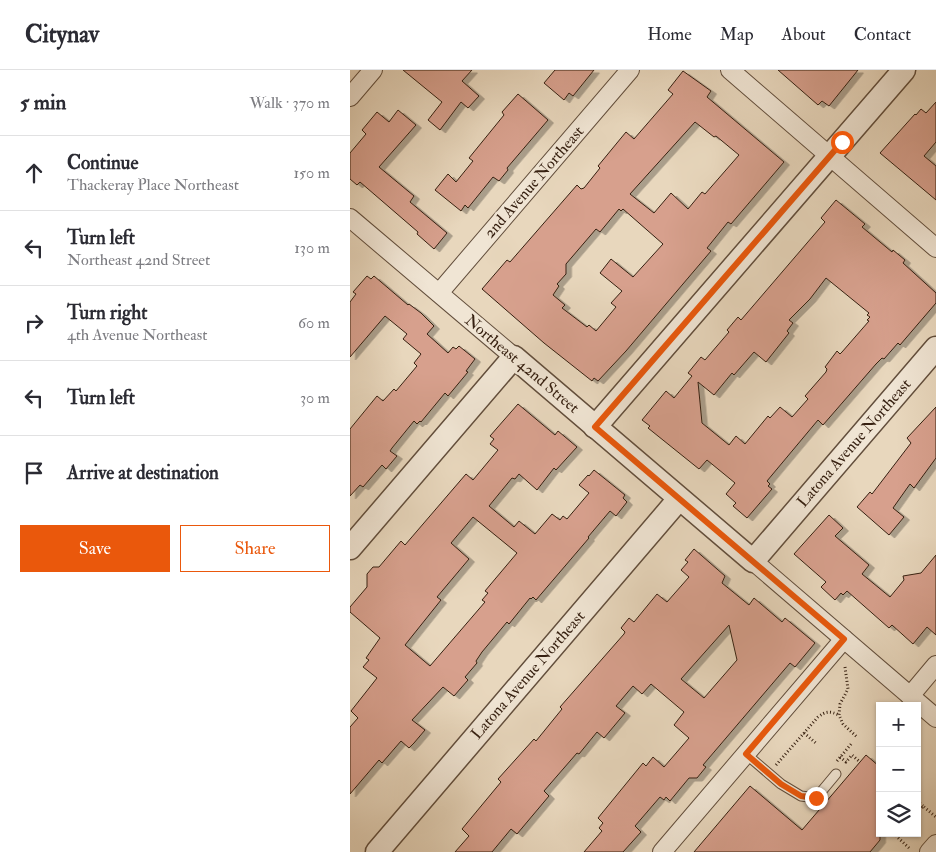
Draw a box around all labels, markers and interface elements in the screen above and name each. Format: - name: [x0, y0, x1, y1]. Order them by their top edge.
- text: Citynav: [25, 19, 99, 50]
- text: Home: [647, 23, 692, 46]
- text: Map: [720, 23, 754, 46]
- text: About: [782, 23, 826, 46]
- text: Contact: [854, 23, 911, 46]
- text: 5 min: [20, 89, 66, 116]
- text: Walk · 370 m: [249, 93, 330, 113]
- street label: 2nd Avenue Northeast: [480, 122, 588, 242]
- route start: [831, 131, 854, 154]
- text: Continue: [67, 151, 138, 175]
- icon: ahead: [20, 159, 48, 187]
- text: 150 m: [293, 163, 330, 183]
- text: Thackeray Place Northeast: [67, 175, 239, 195]
- text: Turn left: [67, 226, 135, 250]
- icon: left: [20, 234, 48, 262]
- text: 130 m: [294, 238, 330, 258]
- text: Northeast 42nd Street: [67, 250, 210, 270]
- text: Turn right: [67, 301, 147, 325]
- icon: right: [20, 309, 48, 337]
- street label: Northeast 42nd Street: [461, 310, 583, 418]
- text: 60 m: [298, 313, 330, 333]
- text: 4th Avenue Northeast: [67, 325, 207, 345]
- street label: Latona Avenue Northeast: [793, 375, 915, 511]
- icon: left: [20, 384, 48, 412]
- text: Turn left: [67, 386, 135, 410]
- text: 30 m: [300, 388, 330, 408]
- icon: arrive: [20, 459, 48, 487]
- text: Arrive at destination: [67, 461, 219, 485]
- button: Save: [20, 525, 170, 572]
- button: Share: [180, 525, 330, 572]
- street label: Latona Avenue Northeast: [467, 607, 589, 743]
- map controls: [876, 702, 921, 837]
- button: +: [876, 702, 921, 747]
- button: −: [876, 747, 921, 792]
- route end: [805, 787, 828, 810]
- button: layers: [876, 792, 921, 837]

